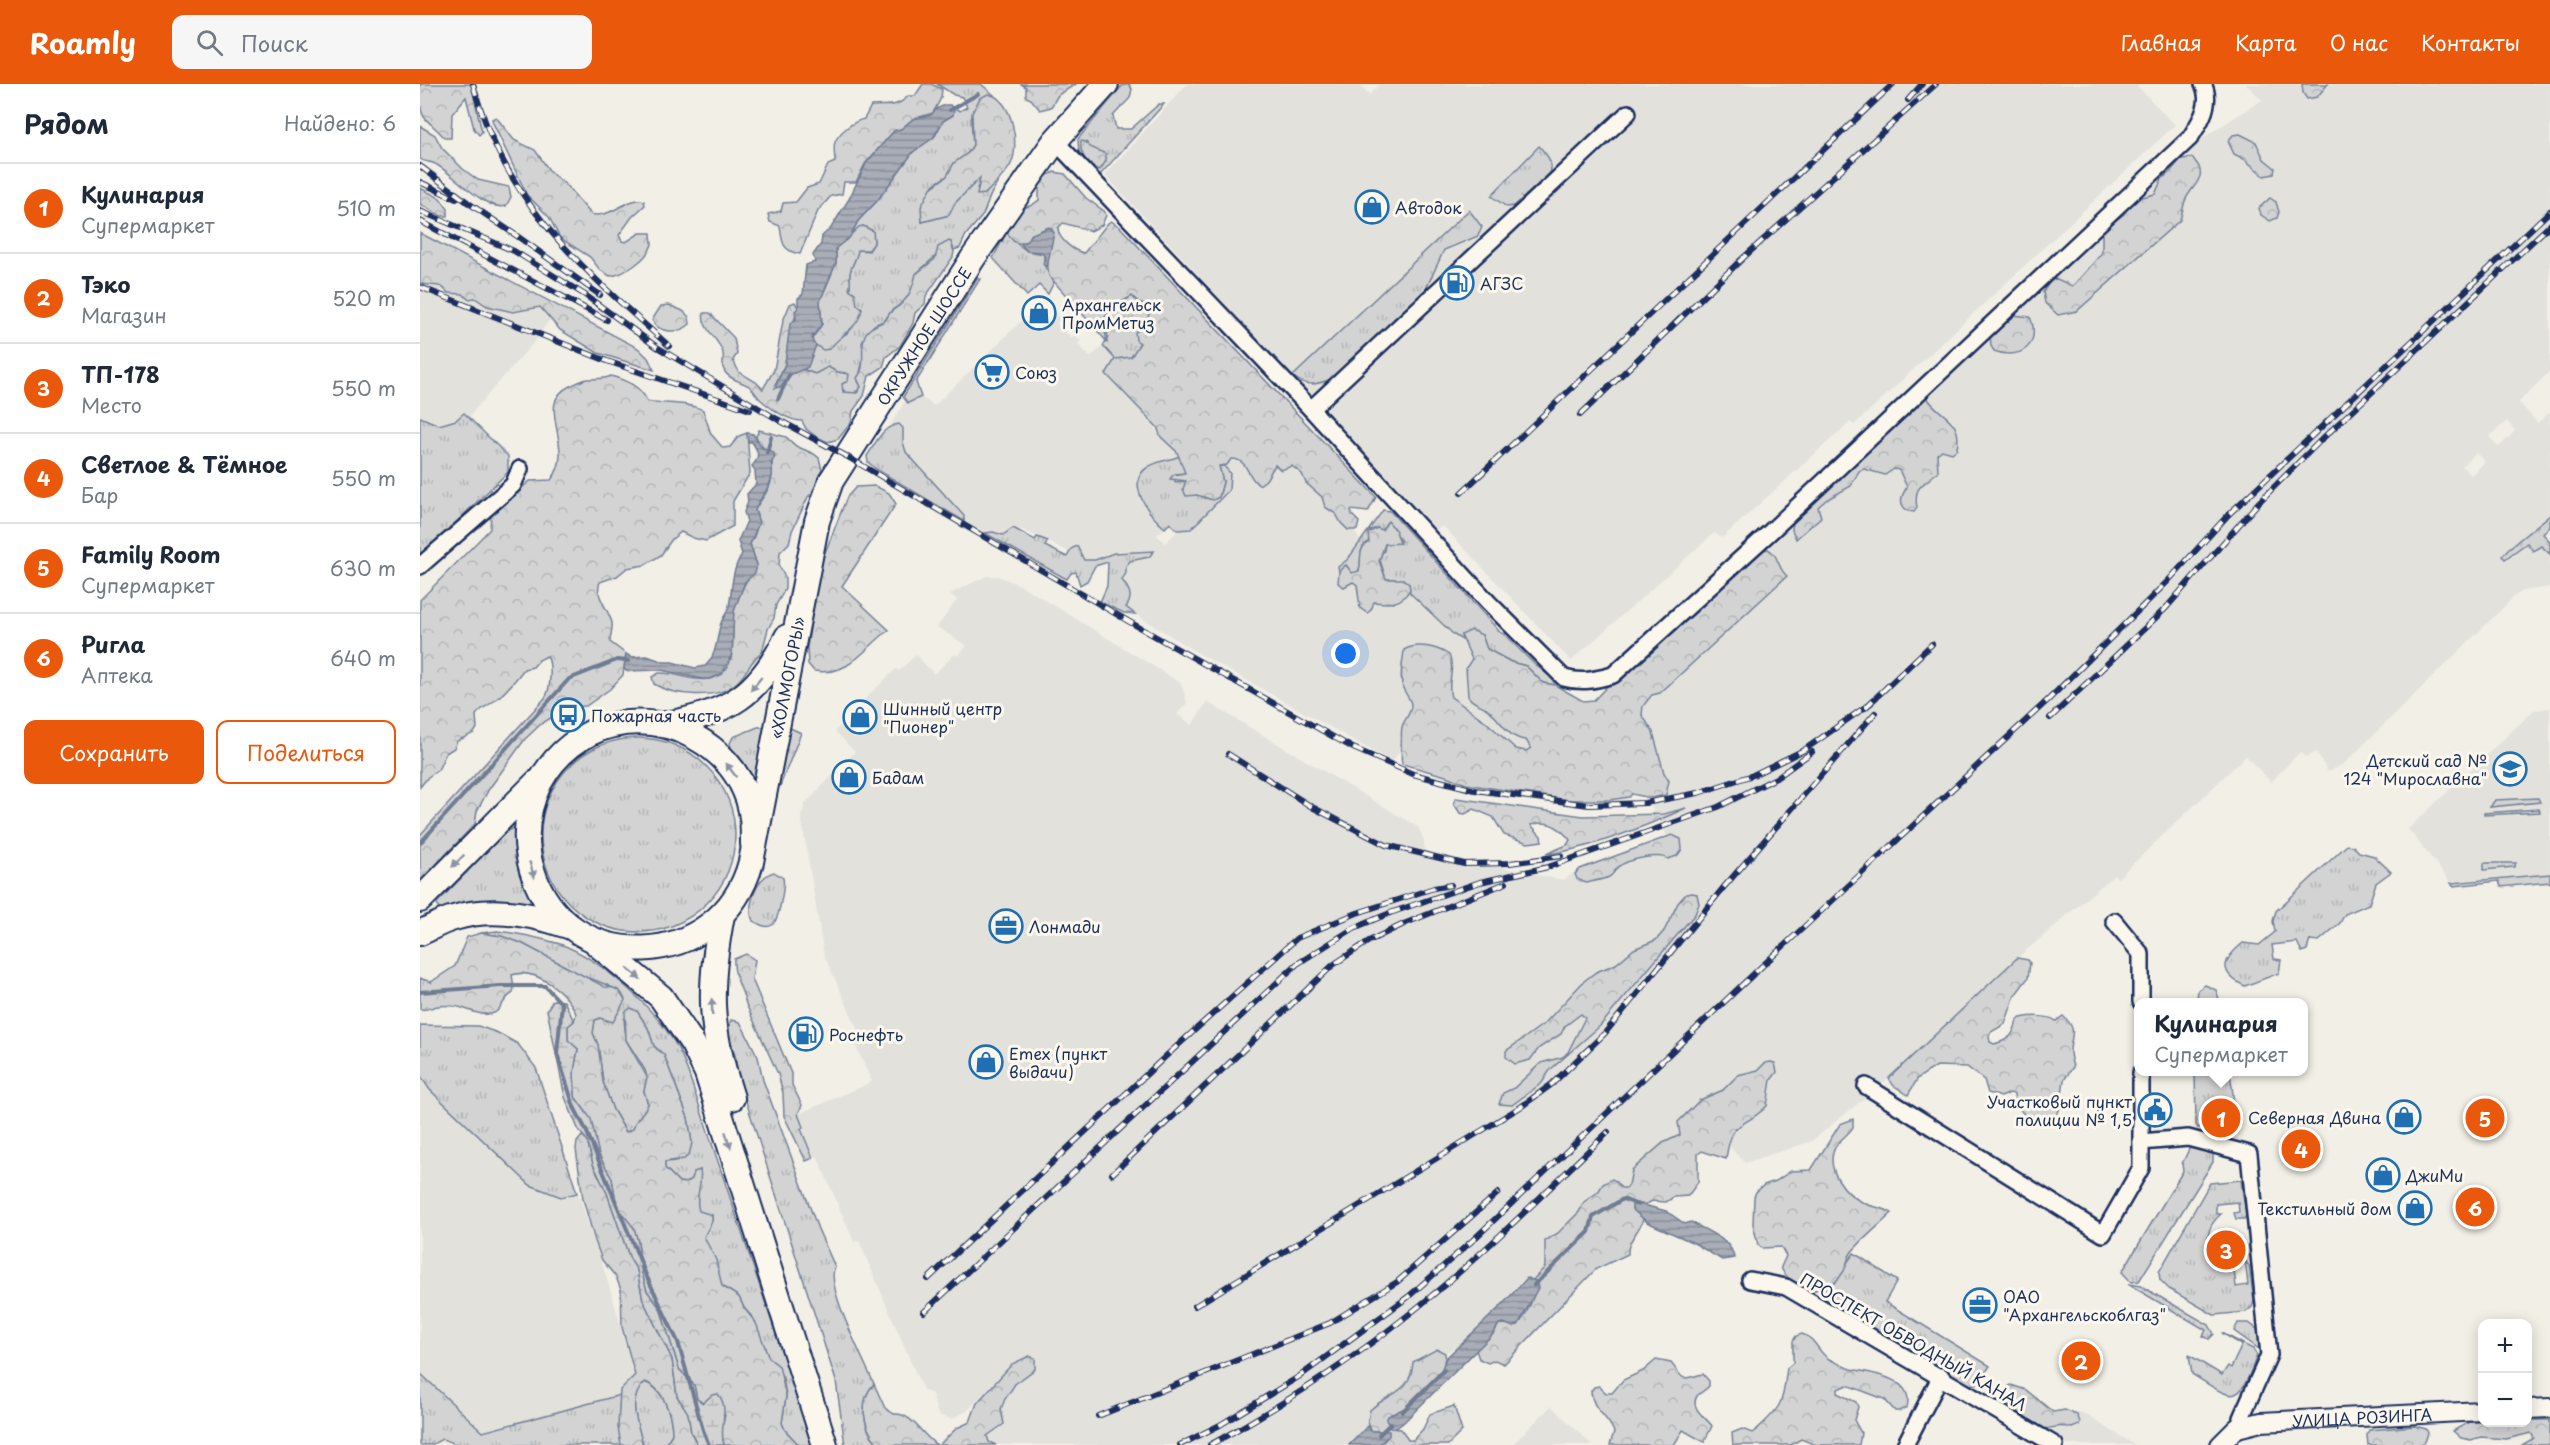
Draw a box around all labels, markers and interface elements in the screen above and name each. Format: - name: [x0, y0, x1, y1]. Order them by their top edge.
- search box: [172, 15, 592, 69]
- text: Roamly: [30, 21, 136, 64]
- icon: search: [193, 26, 226, 59]
- text: Поиск: [241, 26, 308, 59]
- text: Главная: [2121, 26, 2202, 58]
- text: Карта: [2235, 26, 2297, 58]
- text: О нас: [2330, 26, 2388, 58]
- text: Контакты: [2421, 26, 2520, 58]
- text: Рядом: [24, 104, 109, 143]
- text: Найдено: 6: [284, 108, 396, 138]
- text: Кулинария: [81, 177, 204, 210]
- shop icon: Автодок: [1354, 189, 1390, 225]
- text: 1: [39, 193, 48, 223]
- text: 510 m: [336, 193, 396, 223]
- place label: Автодок: [1395, 195, 1462, 219]
- text: Супермаркет: [81, 210, 214, 240]
- street label: ОКРУЖНОЕ ШОССЕ: [870, 262, 977, 410]
- fuel station icon: АГЗС: [1439, 265, 1475, 301]
- text: Тэко: [81, 267, 130, 300]
- place label: АГЗС: [1480, 271, 1524, 295]
- text: 2: [36, 283, 51, 313]
- text: 520 m: [332, 283, 396, 313]
- place label: Архангельск ПромМетиз: [1062, 292, 1162, 334]
- shop icon: Архангельск ПромМетиз: [1021, 295, 1057, 331]
- text: Магазин: [81, 300, 167, 330]
- supermarket icon: Союз: [974, 354, 1010, 390]
- text: ТП-178: [81, 357, 160, 390]
- place label: Союз: [1015, 360, 1057, 384]
- text: 3: [37, 373, 50, 403]
- text: 550 m: [331, 373, 396, 403]
- text: Место: [81, 390, 142, 420]
- text: Светлое & Тёмное: [81, 447, 287, 480]
- text: 4: [37, 463, 50, 493]
- text: 550 m: [331, 463, 396, 493]
- text: Бар: [81, 480, 118, 510]
- text: Family Room: [81, 537, 221, 570]
- text: 5: [37, 553, 50, 583]
- text: 630 m: [330, 553, 396, 583]
- text: Супермаркет: [81, 570, 214, 600]
- street label: «ХОЛМОГОРЫ»: [763, 614, 810, 741]
- text: Ригла: [81, 627, 145, 660]
- your location: [1331, 639, 1360, 668]
- text: 6: [36, 643, 51, 673]
- text: 640 m: [330, 643, 396, 673]
- text: Аптека: [81, 660, 153, 690]
- one-way arrow: [751, 676, 763, 691]
- place label: Шинный центр "Пионер": [883, 696, 1002, 738]
- bus stop icon: Пожарная часть: [550, 697, 586, 733]
- shop icon: Шинный центр "Пионер": [842, 699, 878, 735]
- place label: Пожарная часть: [591, 703, 721, 727]
- button: Сохранить: [24, 720, 204, 784]
- button: Поделиться: [216, 720, 396, 784]
- place label: Детский сад № 124 "Мирославна": [2344, 748, 2487, 790]
- school or university icon: Детский сад № 124 "Мирославна": [2492, 751, 2528, 787]
- shop icon: Бадам: [831, 759, 867, 795]
- one-way arrow: [726, 762, 738, 777]
- place label: Бадам: [872, 765, 925, 789]
- one-way arrow: [452, 854, 466, 868]
- one-way arrow: [528, 861, 537, 879]
- office icon: Лонмади: [988, 908, 1024, 944]
- place label: Лонмади: [1029, 914, 1101, 938]
- one-way arrow: [627, 967, 642, 979]
- one-way arrow: [708, 997, 717, 1016]
- popup: [2134, 998, 2308, 1076]
- text: Кулинария: [2154, 1006, 2278, 1039]
- fuel station icon: Роснефть: [788, 1016, 824, 1052]
- place label: Роснефть: [829, 1022, 903, 1046]
- text: Супермаркет: [2154, 1039, 2288, 1069]
- place label: Emex (пункт выдачи): [1009, 1041, 1108, 1083]
- shop icon: Emex (пункт выдачи): [968, 1044, 1004, 1080]
- place label: Участковый пункт полиции № 1,5: [1987, 1089, 2132, 1131]
- public building icon: Участковый пункт полиции № 1,5: [2137, 1092, 2173, 1128]
- pin: 1: [2202, 1096, 2240, 1140]
- pin: 5: [2466, 1096, 2504, 1140]
- shop icon: Северная Двина: [2386, 1099, 2422, 1135]
- place label: Северная Двина: [2248, 1105, 2381, 1129]
- pin: 4: [2282, 1126, 2320, 1172]
- one-way arrow: [724, 1131, 733, 1149]
- shop icon: ДжиМи: [2365, 1157, 2401, 1193]
- place label: ДжиМи: [2405, 1163, 2464, 1187]
- pin: 6: [2456, 1184, 2494, 1230]
- shop icon: Текстильный дом: [2397, 1190, 2433, 1226]
- place label: Текстильный дом: [2257, 1196, 2392, 1220]
- pin: 3: [2206, 1228, 2246, 1272]
- street label: ПРОСПЕКТ ОБВОДНЫЙ КАНАЛ: [1796, 1266, 2032, 1416]
- place label: ОАО "Архангельскоблгаз": [2003, 1284, 2166, 1326]
- office icon: ОАО "Архангельскоблгаз": [1962, 1287, 1998, 1323]
- map controls: [2478, 1319, 2532, 1427]
- button: +: [2478, 1319, 2532, 1373]
- pin: 2: [2062, 1338, 2100, 1384]
- button: −: [2478, 1373, 2532, 1427]
- street label: УЛИЦА РОЗИНГА: [2292, 1401, 2433, 1432]

